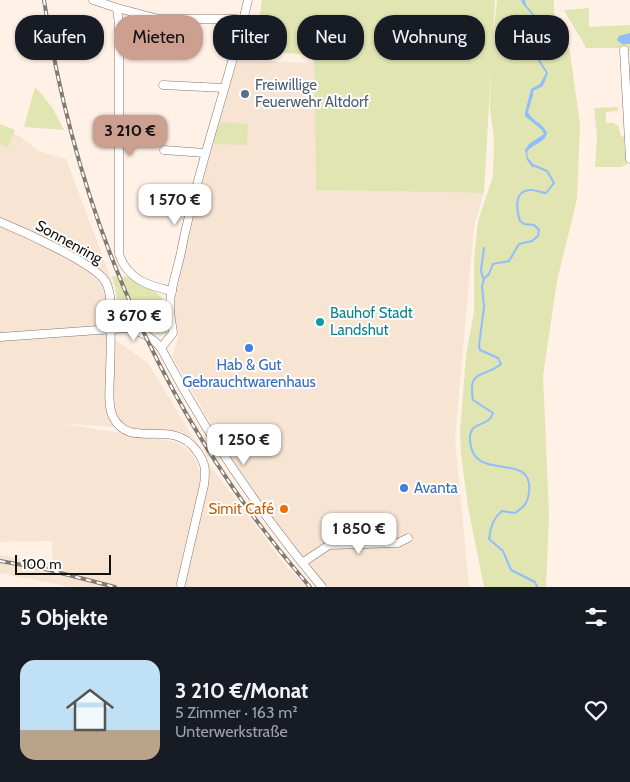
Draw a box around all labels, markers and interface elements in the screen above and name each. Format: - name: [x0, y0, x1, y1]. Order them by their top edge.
- chip: Kaufen: [15, 15, 104, 60]
- chip: Mieten: [114, 15, 203, 60]
- chip: Filter: [213, 15, 287, 60]
- chip: Neu: [297, 15, 364, 60]
- chip: Wohnung: [374, 15, 485, 60]
- chip: Haus: [495, 15, 569, 60]
- place label: Freiwillige Feuerwehr Altdorf: [255, 76, 369, 111]
- marker: Freiwillige Feuerwehr Altdorf: [239, 88, 251, 100]
- pin: 3 210 €: [84, 114, 176, 157]
- text: 3 210 €: [104, 121, 156, 140]
- pin: 1 570 €: [129, 184, 221, 226]
- text: 1 570 €: [149, 190, 201, 209]
- street label: Sonnenring: [32, 216, 106, 268]
- pin: 3 670 €: [88, 300, 180, 342]
- place label: Bauhof Stadt Landshut: [330, 304, 413, 339]
- text: 3 670 €: [107, 306, 161, 325]
- marker: Bauhof Stadt Landshut: [314, 316, 326, 328]
- marker: Hab & Gut Gebrauchtwarenhaus: [243, 342, 255, 354]
- place label: Hab & Gut Gebrauchtwarenhaus: [182, 356, 316, 391]
- pin: 1 250 €: [198, 424, 290, 466]
- text: 1 250 €: [218, 430, 270, 449]
- place label: Avanta: [414, 479, 459, 497]
- marker: Avanta: [398, 482, 410, 494]
- place label: Simit Café: [209, 500, 274, 518]
- marker: Simit Café: [278, 503, 290, 515]
- pin: 1 850 €: [313, 512, 405, 555]
- text: 1 850 €: [333, 519, 385, 538]
- scale bar: [15, 552, 111, 575]
- text: 100 m: [22, 555, 62, 573]
- icon: filters: [582, 603, 610, 631]
- text: 5 Objekte: [20, 605, 108, 630]
- text: 3 210 €/Monat: [175, 678, 308, 703]
- icon: home: [60, 680, 120, 740]
- icon: heart: [582, 696, 610, 724]
- text: 5 Zimmer · 163 m²: [175, 703, 298, 722]
- text: Unterwerkstraße: [175, 722, 288, 741]

